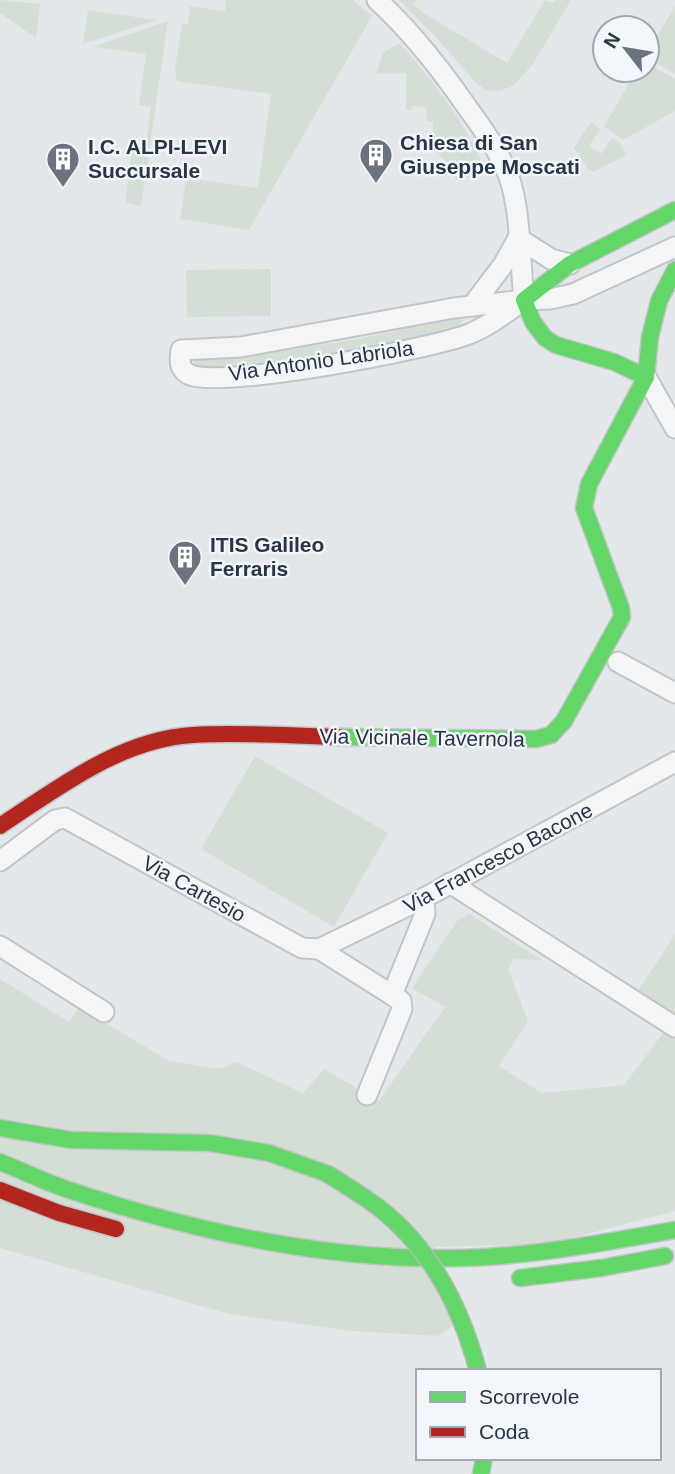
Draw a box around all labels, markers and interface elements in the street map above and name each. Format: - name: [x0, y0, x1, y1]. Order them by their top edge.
- north arrow: [591, 14, 661, 84]
- text: N: [599, 29, 624, 52]
- place label: Chiesa di San Giuseppe Moscati: [400, 131, 580, 178]
- place label: I.C. ALPI-LEVI Succursale: [88, 135, 227, 182]
- building icon: Chiesa di San Giuseppe Moscati: [357, 136, 395, 185]
- building icon: I.C. ALPI-LEVI Succursale: [44, 140, 82, 189]
- street label: Via Antonio Labriola: [227, 336, 415, 385]
- place label: ITIS Galileo Ferraris: [210, 533, 324, 580]
- building icon: ITIS Galileo Ferraris: [166, 538, 204, 587]
- street label: Via Vicinale Tavernola: [319, 724, 525, 751]
- street label: Via Francesco Bacone: [399, 798, 596, 917]
- street label: Via Cartesio: [139, 851, 250, 926]
- legend: [416, 1369, 661, 1460]
- text: Scorrevole: [479, 1385, 579, 1408]
- text: Coda: [479, 1420, 530, 1443]

